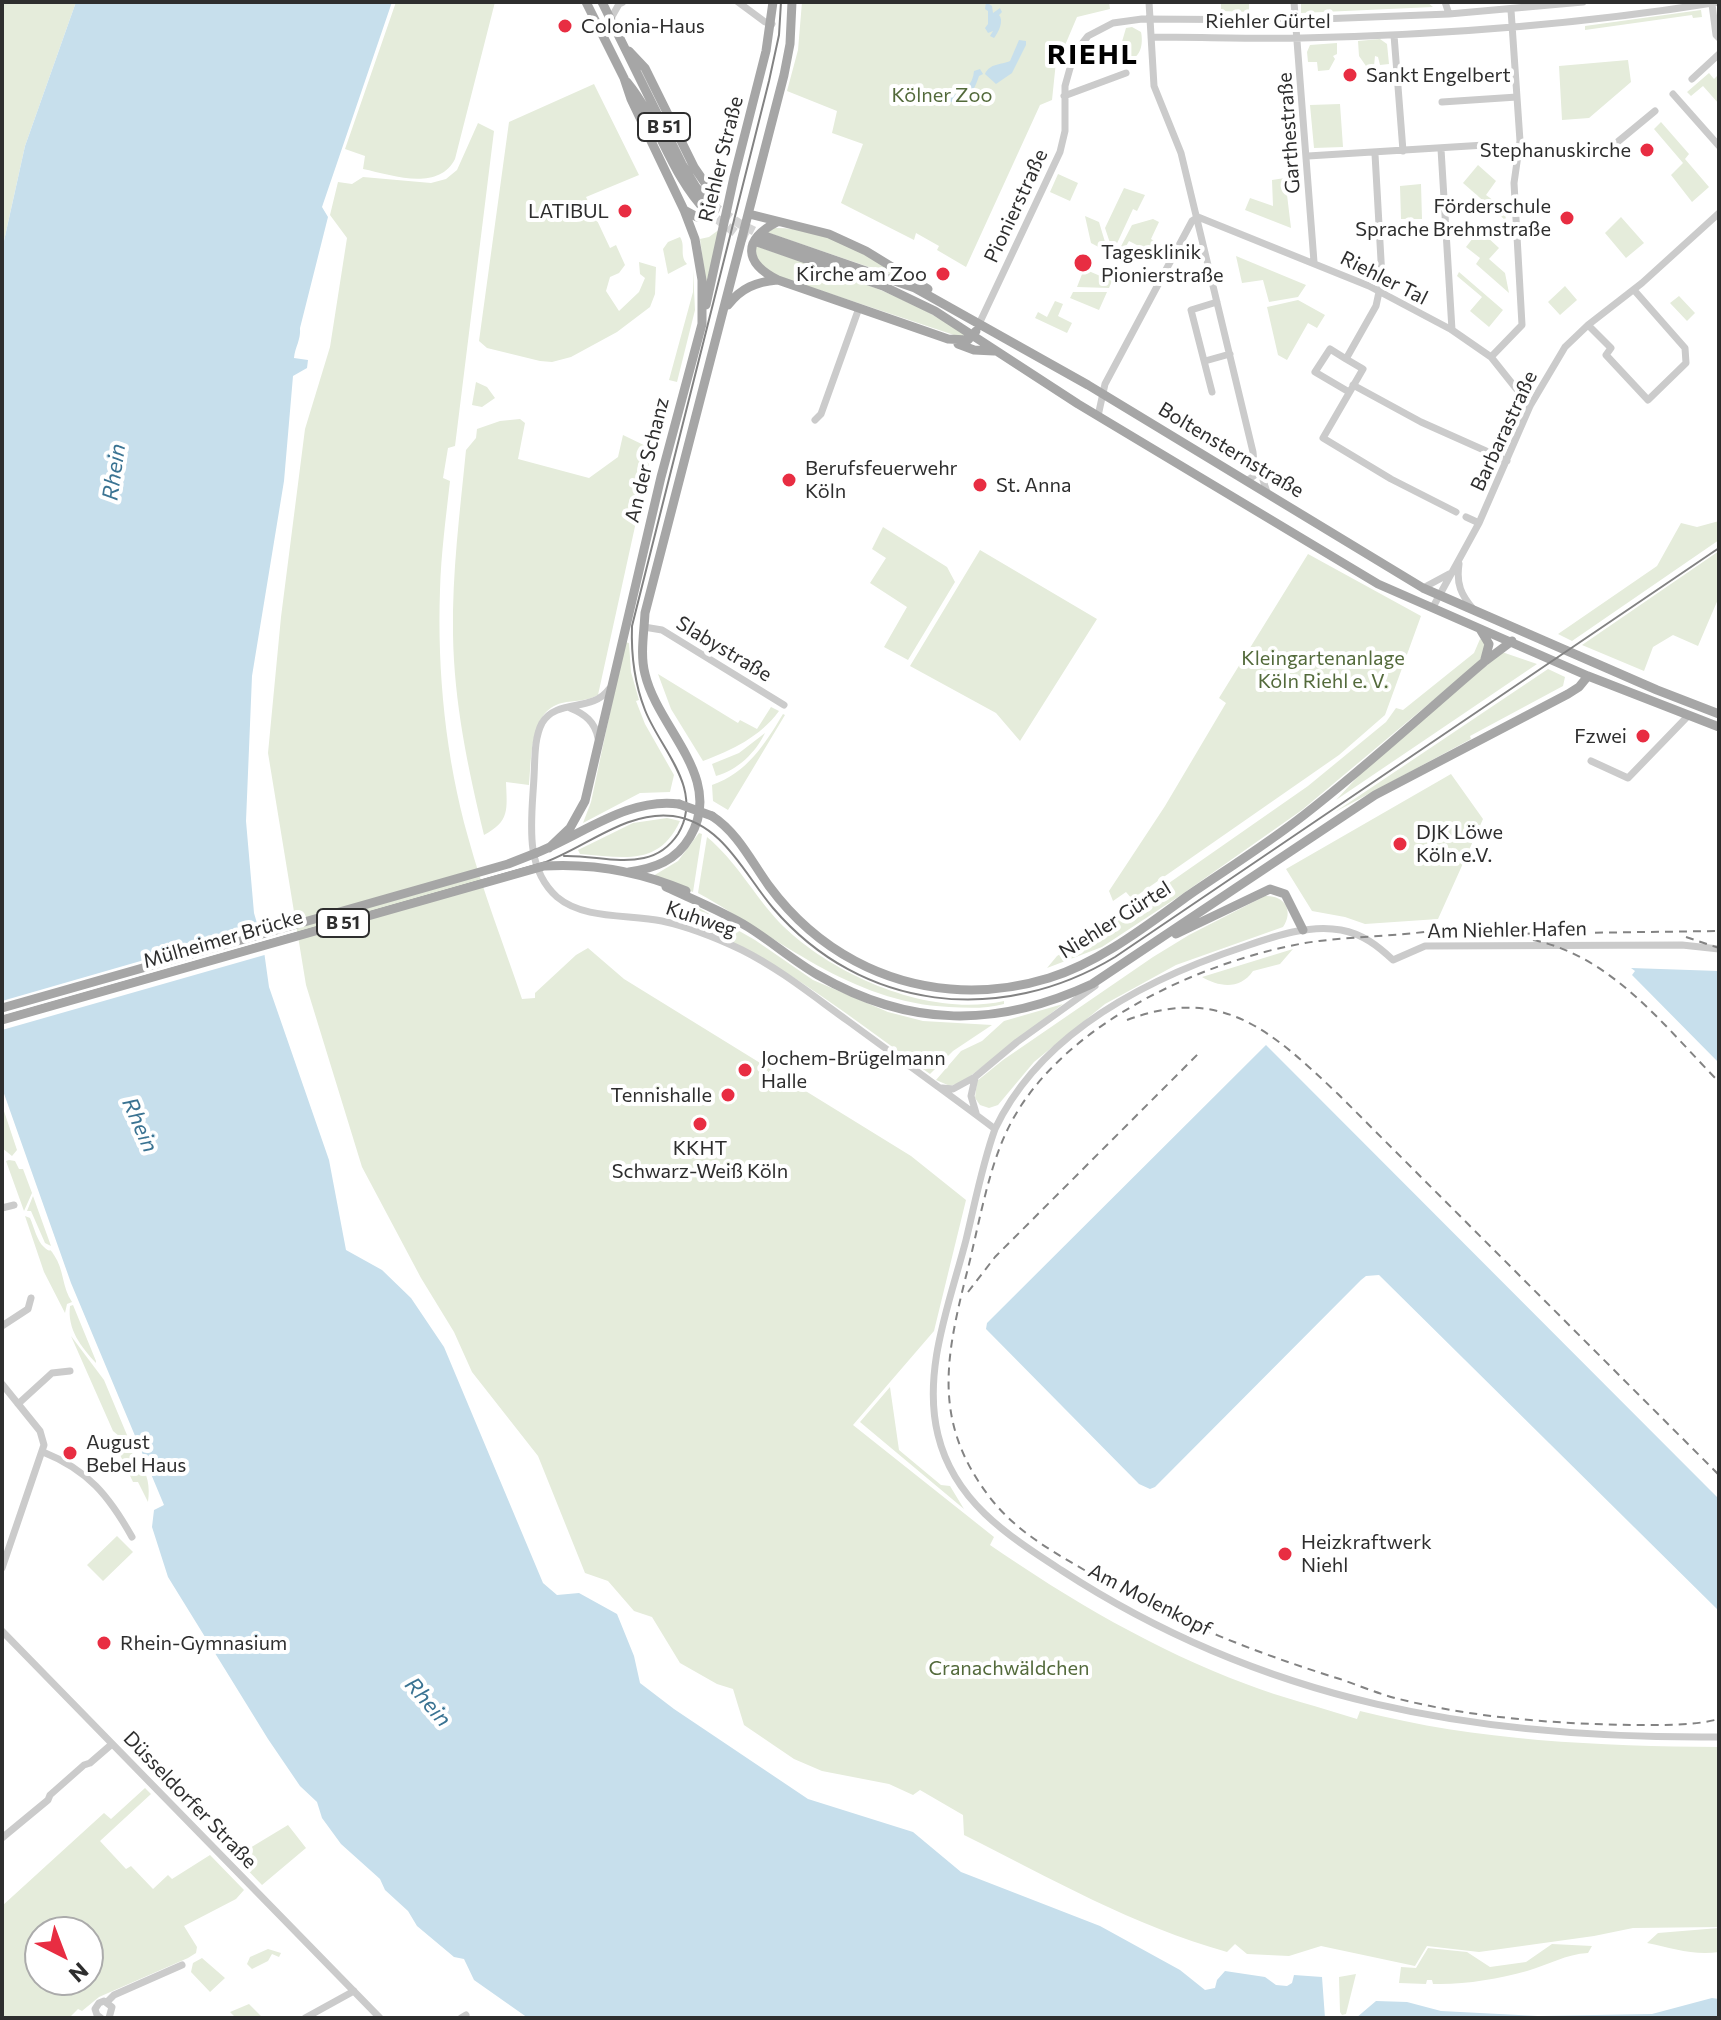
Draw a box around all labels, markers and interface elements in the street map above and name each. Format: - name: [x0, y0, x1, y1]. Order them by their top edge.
- street label: Riehler Gürtel: [1205, 9, 1331, 33]
- place label: Colonia-Haus: [581, 14, 705, 38]
- marker: Colonia-Haus: [556, 17, 574, 35]
- district label: RIEHL: [1047, 38, 1139, 72]
- place label: Sankt Engelbert: [1366, 63, 1511, 87]
- marker: Sankt Engelbert: [1341, 66, 1359, 84]
- street label: Garthestraße: [1273, 72, 1305, 194]
- park label: Kölner Zoo: [892, 83, 992, 107]
- street label: Riehler Straße: [694, 94, 748, 224]
- road number: B 51: [638, 113, 690, 141]
- place label: Stephanuskirche: [1480, 138, 1631, 162]
- marker: Stephanuskirche: [1638, 141, 1656, 159]
- street label: Pionierstraße: [979, 145, 1053, 267]
- place label: Förderschule Sprache Brehmstraße: [1355, 194, 1551, 241]
- place label: LATIBUL: [528, 199, 609, 223]
- marker: LATIBUL: [616, 202, 634, 220]
- marker: Förderschule Sprache Brehmstraße: [1558, 209, 1576, 227]
- place label: Tagesklinik Pionierstraße: [1101, 240, 1224, 287]
- street label: Riehler Tal: [1336, 246, 1432, 310]
- marker: Tagesklinik Pionierstraße: [1072, 252, 1094, 274]
- place label: Kirche am Zoo: [796, 262, 927, 286]
- marker: Kirche am Zoo: [934, 265, 952, 283]
- street label: Barbarastraße: [1466, 367, 1542, 495]
- street label: An der Schanz: [620, 395, 674, 525]
- street label: Boltensternstraße: [1154, 397, 1308, 503]
- water label: Rhein: [97, 442, 131, 502]
- place label: Berufsfeuerwehr Köln: [805, 456, 958, 503]
- marker: Berufsfeuerwehr Köln: [780, 471, 798, 489]
- place label: St. Anna: [996, 473, 1071, 497]
- marker: St. Anna: [971, 476, 989, 494]
- street label: Slabystraße: [672, 611, 776, 687]
- park label: Kleingartenanlage Köln Riehl e. V.: [1241, 646, 1405, 693]
- place label: Fzwei: [1574, 724, 1627, 748]
- marker: Fzwei: [1634, 727, 1652, 745]
- place label: DJK Löwe Köln e.V.: [1416, 820, 1503, 867]
- marker: DJK Löwe Köln e.V.: [1391, 835, 1409, 853]
- street label: Niehler Gürtel: [1055, 876, 1175, 964]
- street label: Kuhweg: [663, 896, 739, 942]
- street label: Mülheimer Brücke: [140, 905, 306, 973]
- road number: B 51: [317, 909, 369, 937]
- street label: Am Niehler Hafen: [1427, 917, 1587, 943]
- place label: Jochem-Brügelmann Halle: [761, 1046, 946, 1093]
- marker: Jochem-Brügelmann Halle: [736, 1061, 754, 1079]
- place label: Tennishalle: [610, 1083, 712, 1107]
- marker: Tennishalle: [719, 1086, 737, 1104]
- water label: Rhein: [116, 1093, 164, 1157]
- marker: KKHT Schwarz-Weiß Köln: [691, 1115, 709, 1133]
- place label: KKHT Schwarz-Weiß Köln: [612, 1136, 788, 1183]
- place label: August Bebel Haus: [86, 1430, 186, 1477]
- marker: August Bebel Haus: [61, 1444, 79, 1462]
- place label: Heizkraftwerk Niehl: [1301, 1530, 1432, 1577]
- marker: Heizkraftwerk Niehl: [1276, 1545, 1294, 1563]
- street label: Am Molenkopf: [1084, 1559, 1216, 1641]
- place label: Rhein-Gymnasium: [120, 1631, 287, 1655]
- marker: Rhein-Gymnasium: [95, 1634, 113, 1652]
- park label: Cranachwäldchen: [928, 1656, 1090, 1680]
- water label: Rhein: [399, 1672, 457, 1732]
- street label: Düsseldorfer Straße: [118, 1726, 262, 1874]
- north arrow: [24, 1916, 104, 1996]
- text: N: [64, 1957, 94, 1988]

